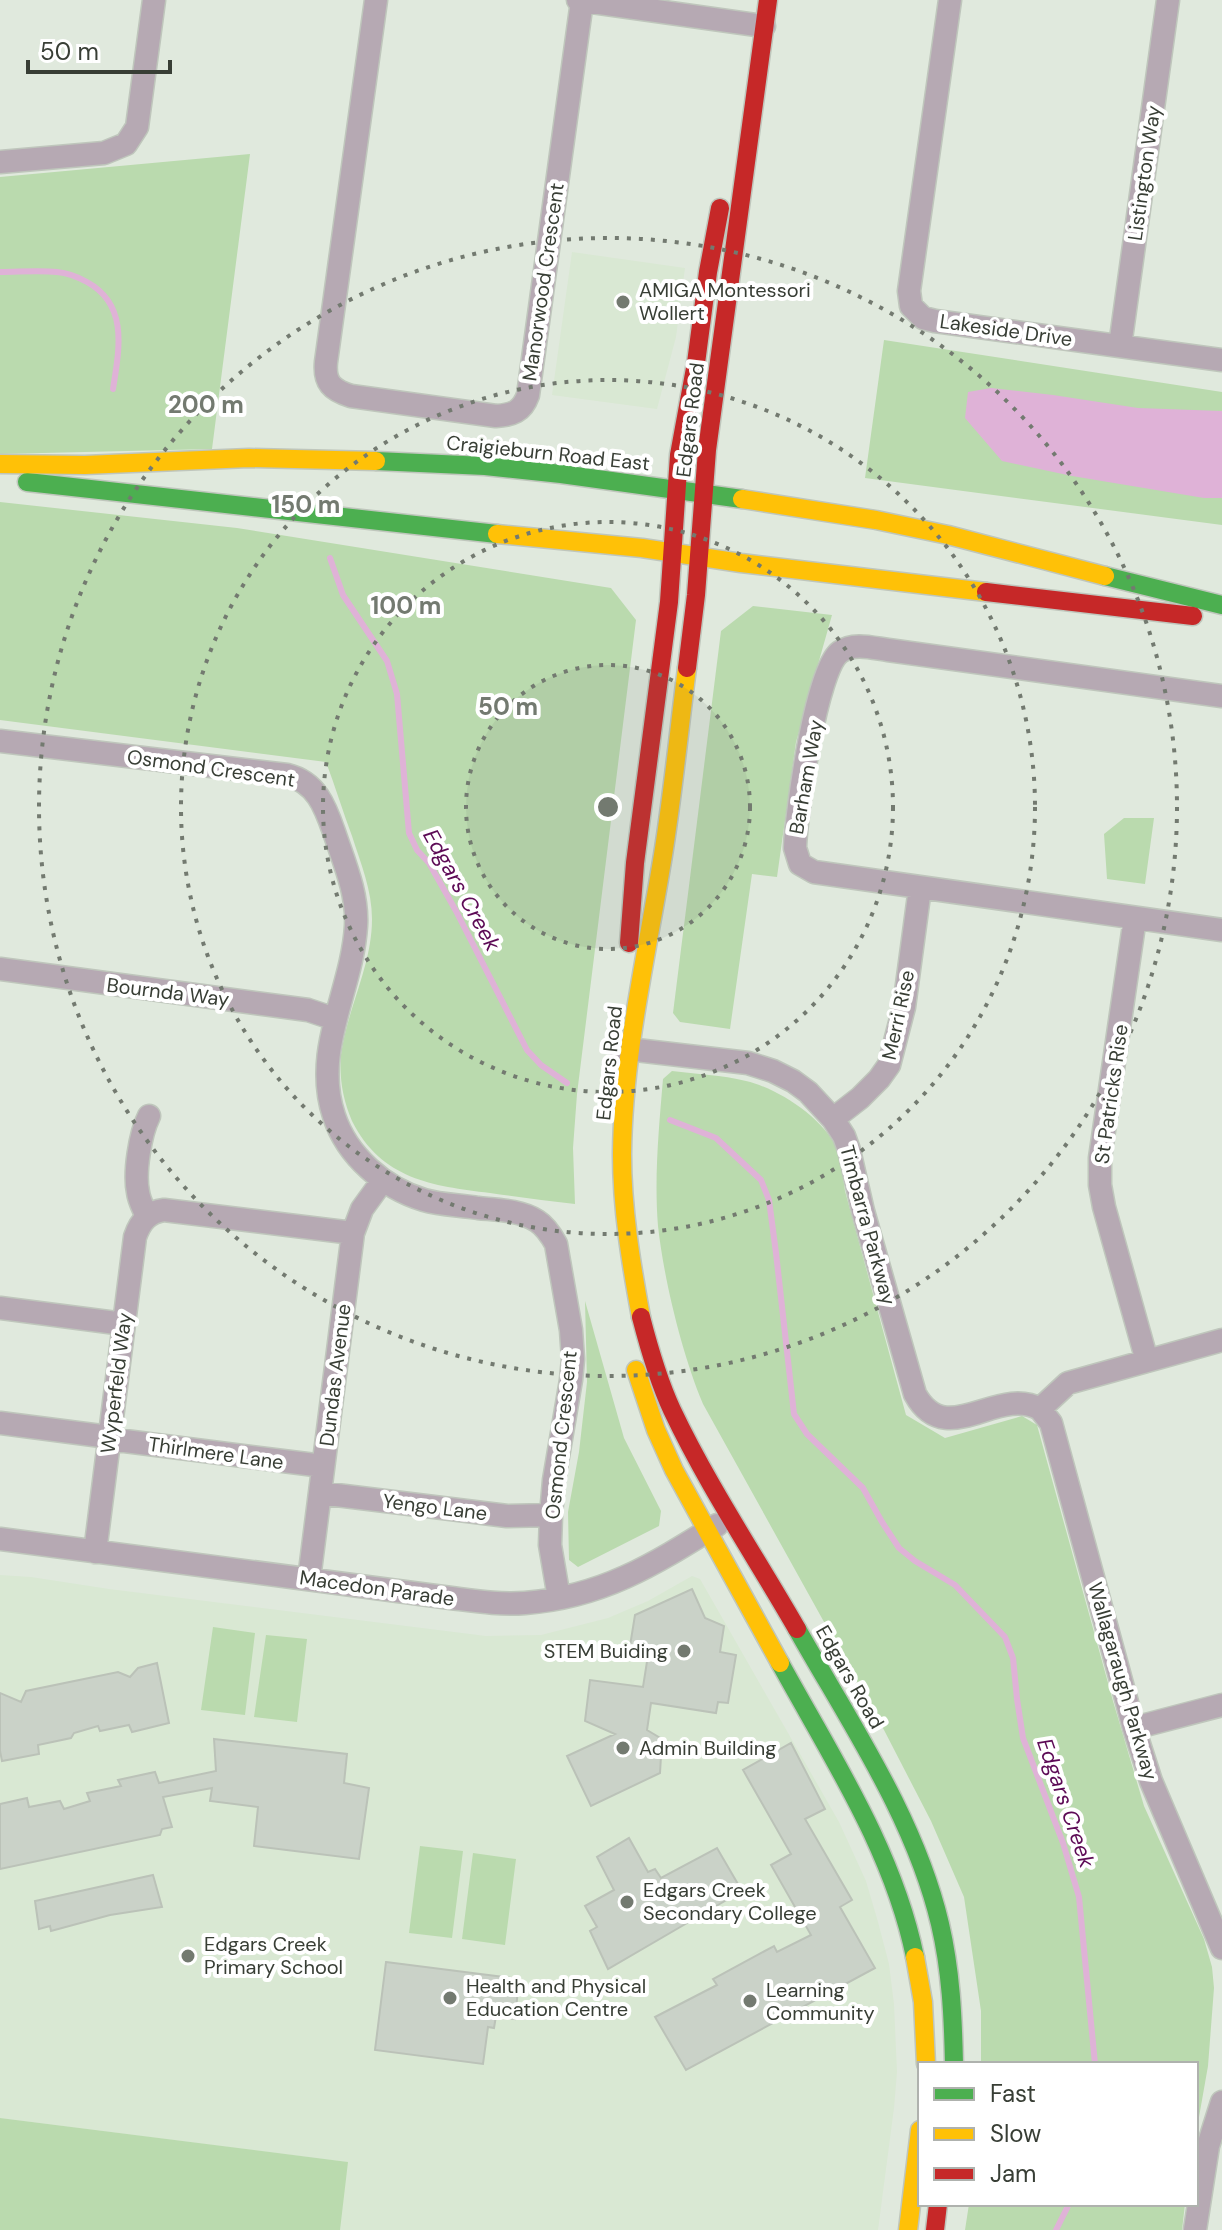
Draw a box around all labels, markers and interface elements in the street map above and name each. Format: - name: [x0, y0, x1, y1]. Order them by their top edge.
- scale bar: [28, 24, 170, 74]
- text: 50 m: [40, 36, 99, 67]
- street label: Listington Way: [1122, 104, 1166, 242]
- street label: Manorwood Crescent: [516, 181, 570, 383]
- place label: AMIGA Montessori Wollert: [639, 277, 811, 326]
- marker: AMIGA Montessori Wollert: [614, 293, 632, 311]
- street label: Lakeside Drive: [938, 308, 1074, 352]
- street label: Edgars Road: [670, 361, 710, 479]
- text: 200 m: [168, 389, 244, 420]
- street label: Craigieburn Road East: [445, 429, 651, 477]
- text: 150 m: [272, 489, 340, 520]
- text: 100 m: [371, 590, 441, 621]
- text: 50 m: [478, 691, 538, 722]
- street label: Barham Way: [783, 718, 829, 836]
- street label: Osmond Crescent: [125, 743, 297, 793]
- centre of rings: [594, 793, 622, 821]
- water label: Edgars Creek: [416, 824, 508, 957]
- street label: Merri Rise: [876, 968, 920, 1062]
- street label: Bournda Way: [105, 972, 231, 1012]
- street label: Edgars Road: [590, 1004, 628, 1122]
- street label: St Patricks Rise: [1088, 1022, 1134, 1166]
- street label: Timbarra Parkway: [834, 1142, 902, 1308]
- street label: Dundas Avenue: [313, 1302, 357, 1448]
- street label: Wyperfeld Way: [94, 1311, 138, 1455]
- street label: Osmond Crescent: [539, 1349, 583, 1521]
- street label: Thirlmere Lane: [147, 1431, 285, 1475]
- street label: Yengo Lane: [381, 1488, 489, 1526]
- street label: Macedon Parade: [298, 1564, 456, 1612]
- street label: Wallagaraugh Parkway: [1082, 1579, 1164, 1783]
- street label: Edgars Road: [810, 1621, 890, 1733]
- place label: STEM Buiding: [544, 1638, 668, 1664]
- marker: STEM Buiding: [675, 1642, 693, 1660]
- water label: Edgars Creek: [1030, 1734, 1102, 1872]
- place label: Admin Building: [639, 1735, 776, 1761]
- marker: Admin Building: [614, 1739, 632, 1757]
- place label: Edgars Creek Secondary College: [643, 1877, 817, 1926]
- marker: Edgars Creek Secondary College: [618, 1893, 636, 1911]
- place label: Edgars Creek Primary School: [204, 1931, 343, 1980]
- marker: Edgars Creek Primary School: [179, 1947, 197, 1965]
- place label: Health and Physical Education Centre: [466, 1973, 646, 2022]
- place label: Learning Community: [766, 1977, 875, 2026]
- marker: Health and Physical Education Centre: [441, 1989, 459, 2007]
- marker: Learning Community: [741, 1992, 759, 2010]
- legend: [918, 2062, 1198, 2206]
- text: Fast: [990, 2078, 1036, 2109]
- text: Slow: [990, 2118, 1041, 2149]
- text: Jam: [990, 2158, 1036, 2189]

